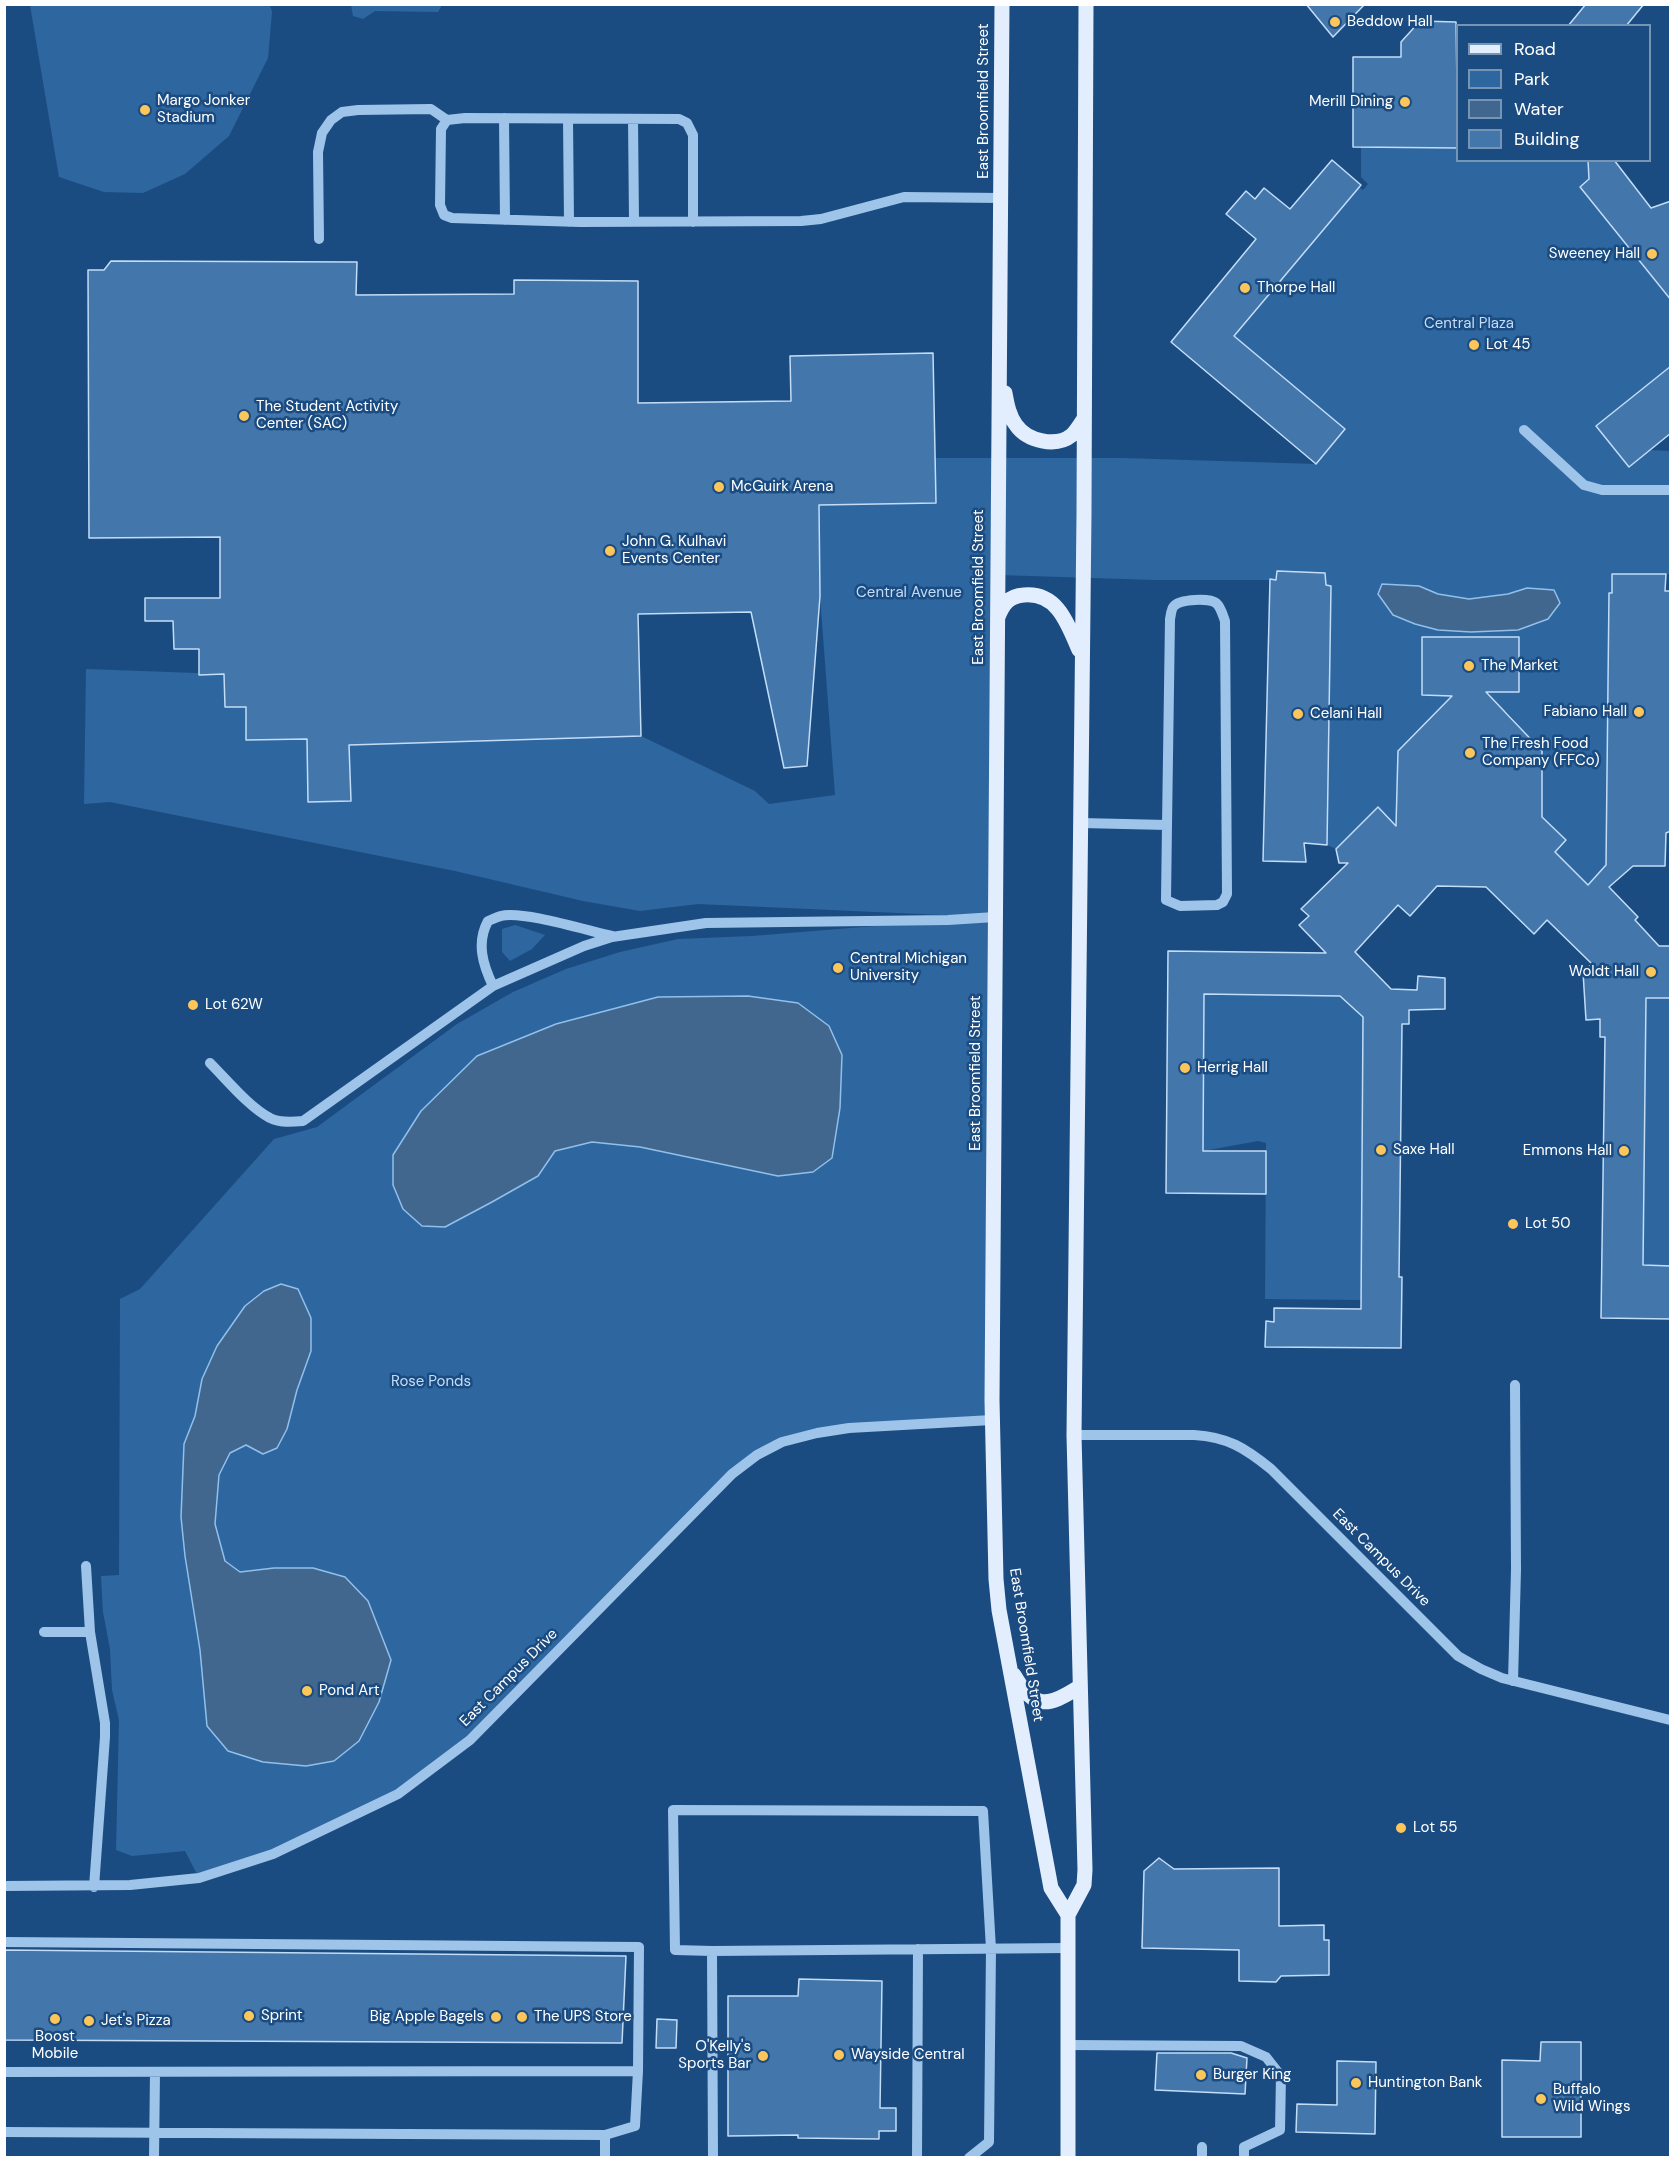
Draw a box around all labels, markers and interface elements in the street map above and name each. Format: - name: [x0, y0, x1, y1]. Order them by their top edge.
- place label: Beddow Hall: [1347, 13, 1432, 31]
- marker: Beddow Hall: [1328, 15, 1342, 29]
- street label: East Broomfield Street: [975, 23, 993, 179]
- legend: [1456, 24, 1651, 162]
- text: Road: [1514, 37, 1556, 61]
- text: Park: [1514, 67, 1550, 91]
- place label: Margo Jonker Stadium: [157, 92, 250, 127]
- place label: Merill Dining: [1309, 93, 1393, 111]
- marker: Merill Dining: [1398, 95, 1412, 109]
- text: Water: [1514, 97, 1564, 121]
- marker: Margo Jonker Stadium: [138, 103, 152, 117]
- text: Building: [1514, 127, 1579, 151]
- place label: Sweeney Hall: [1549, 245, 1640, 263]
- marker: Sweeney Hall: [1645, 247, 1659, 261]
- place label: Thorpe Hall: [1257, 279, 1335, 297]
- marker: Thorpe Hall: [1238, 281, 1252, 295]
- park label: Central Plaza: [1424, 315, 1514, 333]
- place label: Lot 45: [1486, 336, 1530, 354]
- marker: Lot 45: [1467, 338, 1481, 352]
- place label: The Student Activity Center (SAC): [256, 398, 398, 433]
- marker: The Student Activity Center (SAC): [237, 409, 251, 423]
- place label: McGuirk Arena: [731, 478, 833, 496]
- marker: McGuirk Arena: [712, 480, 726, 494]
- street label: East Broomfield Street: [970, 509, 988, 665]
- place label: John G. Kulhavi Events Center: [622, 533, 726, 568]
- marker: John G. Kulhavi Events Center: [603, 544, 617, 558]
- park label: Central Avenue: [856, 584, 962, 602]
- place label: The Market: [1481, 657, 1558, 675]
- marker: The Market: [1462, 659, 1476, 673]
- place label: Fabiano Hall: [1544, 703, 1627, 721]
- place label: Celani Hall: [1310, 705, 1382, 723]
- marker: Fabiano Hall: [1632, 705, 1646, 719]
- marker: Celani Hall: [1291, 707, 1305, 721]
- place label: The Fresh Food Company (FFCo): [1482, 735, 1600, 770]
- marker: The Fresh Food Company (FFCo): [1463, 746, 1477, 760]
- place label: Central Michigan University: [850, 950, 967, 985]
- marker: Central Michigan University: [831, 961, 845, 975]
- place label: Woldt Hall: [1569, 963, 1639, 981]
- marker: Woldt Hall: [1644, 965, 1658, 979]
- street label: East Broomfield Street: [967, 995, 985, 1151]
- place label: Lot 62W: [205, 996, 263, 1014]
- marker: Lot 62W: [186, 998, 200, 1012]
- place label: Herrig Hall: [1197, 1059, 1268, 1077]
- marker: Herrig Hall: [1178, 1061, 1192, 1075]
- place label: Saxe Hall: [1393, 1141, 1455, 1159]
- place label: Emmons Hall: [1523, 1142, 1612, 1160]
- marker: Saxe Hall: [1374, 1143, 1388, 1157]
- marker: Emmons Hall: [1617, 1144, 1631, 1158]
- place label: Lot 50: [1525, 1215, 1570, 1233]
- marker: Lot 50: [1506, 1217, 1520, 1231]
- park label: Rose Ponds: [391, 1373, 471, 1391]
- street label: East Campus Drive: [1328, 1505, 1434, 1611]
- street label: East Broomfield Street: [1005, 1567, 1047, 1723]
- street label: East Campus Drive: [456, 1625, 562, 1731]
- place label: Pond Art: [319, 1682, 380, 1700]
- marker: Pond Art: [300, 1684, 314, 1698]
- place label: Lot 55: [1413, 1819, 1457, 1837]
- marker: Lot 55: [1394, 1821, 1408, 1835]
- place label: Sprint: [261, 2007, 303, 2025]
- place label: Big Apple Bagels: [370, 2008, 484, 2026]
- place label: The UPS Store: [534, 2008, 632, 2026]
- marker: Sprint: [242, 2009, 256, 2023]
- marker: Big Apple Bagels: [489, 2010, 503, 2024]
- marker: The UPS Store: [515, 2010, 529, 2024]
- marker: Boost Mobile: [48, 2012, 62, 2026]
- place label: Jet's Pizza: [101, 2012, 171, 2030]
- marker: Jet's Pizza: [82, 2014, 96, 2028]
- place label: Boost Mobile: [32, 2028, 78, 2063]
- place label: O'Kelly's Sports Bar: [678, 2038, 751, 2073]
- place label: Wayside Central: [851, 2046, 964, 2064]
- marker: Wayside Central: [832, 2048, 846, 2062]
- marker: O'Kelly's Sports Bar: [756, 2049, 770, 2063]
- place label: Burger King: [1213, 2066, 1291, 2084]
- marker: Burger King: [1194, 2068, 1208, 2082]
- place label: Huntington Bank: [1368, 2074, 1482, 2092]
- marker: Huntington Bank: [1349, 2076, 1363, 2090]
- place label: Buffalo Wild Wings: [1553, 2081, 1630, 2116]
- marker: Buffalo Wild Wings: [1534, 2092, 1548, 2106]

